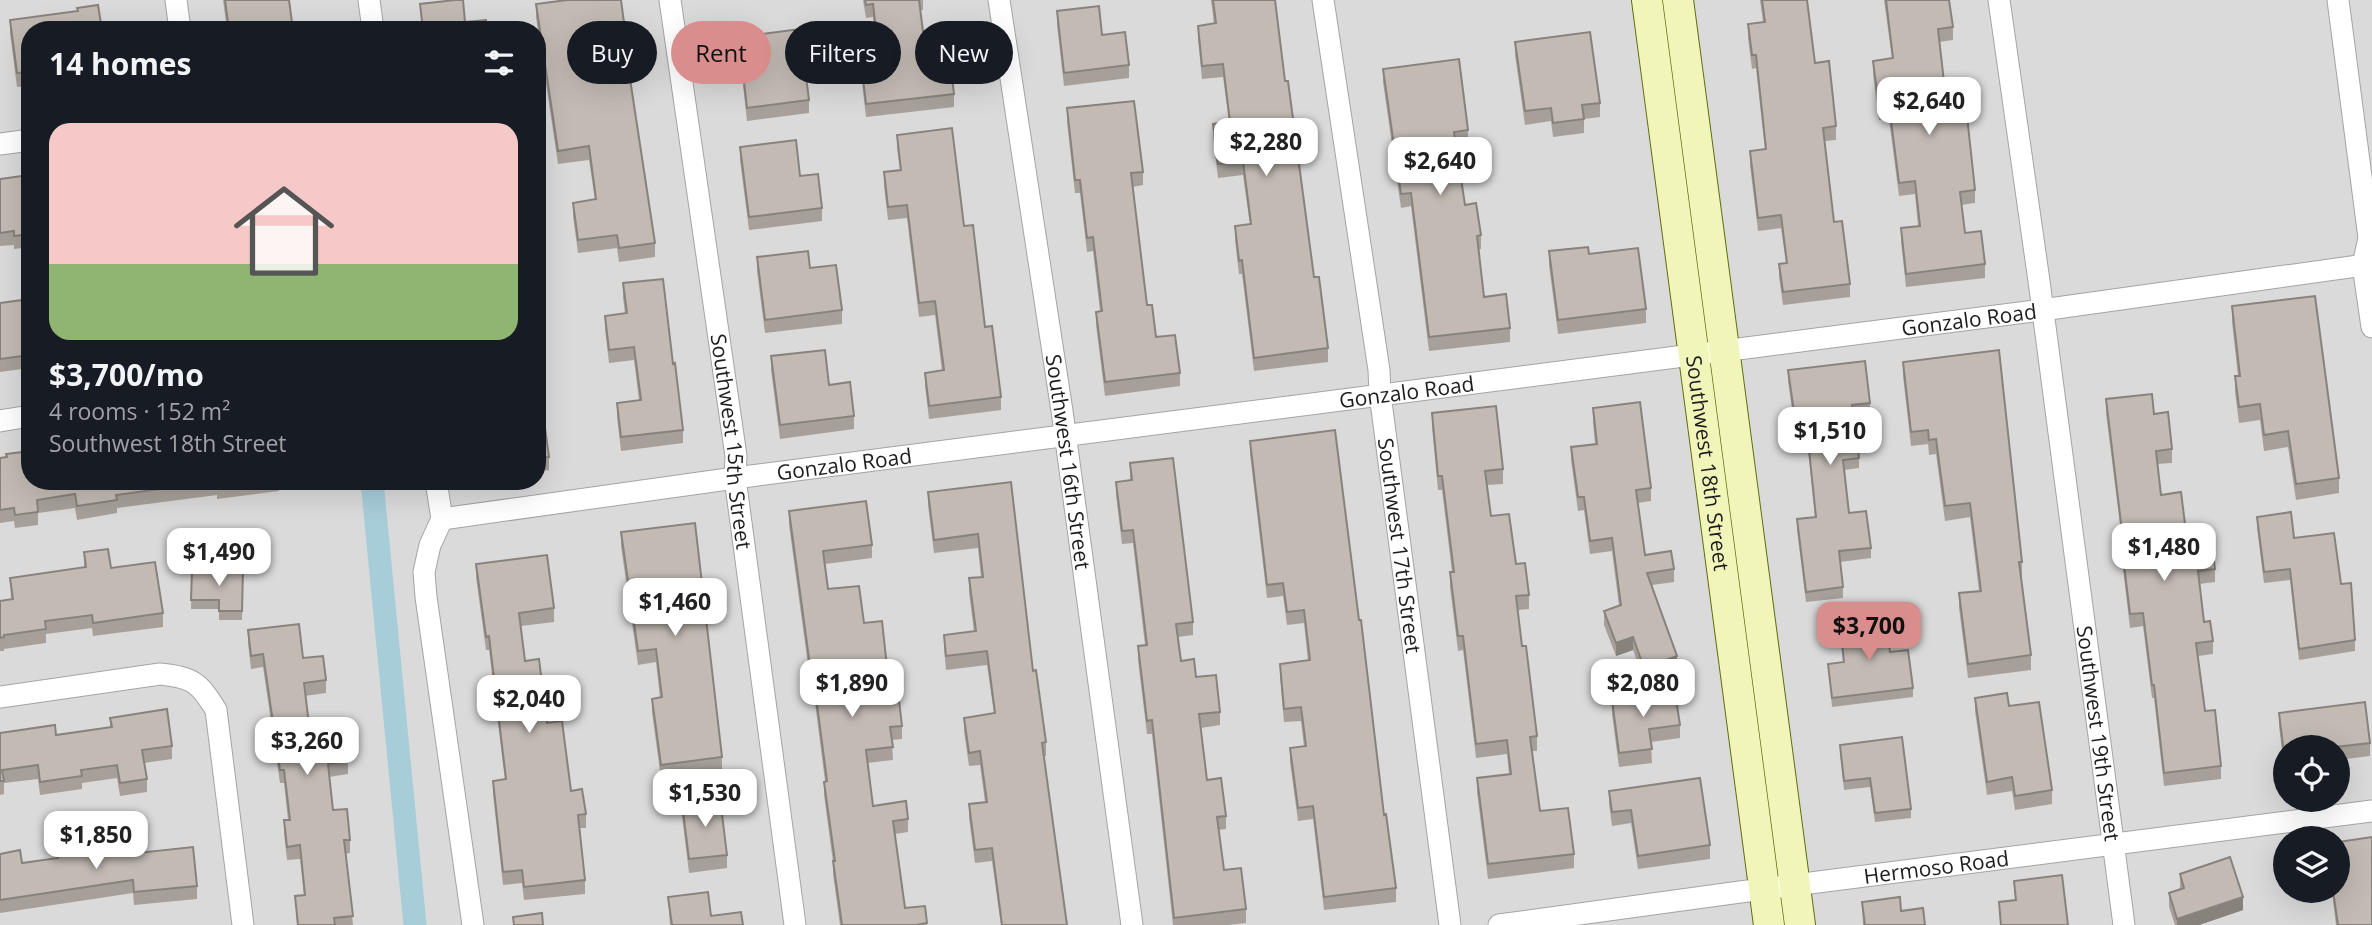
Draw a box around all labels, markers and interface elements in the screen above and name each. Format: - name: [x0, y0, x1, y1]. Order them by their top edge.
- chip: Buy: [567, 21, 657, 84]
- chip: Rent: [671, 21, 771, 84]
- chip: Filters: [785, 21, 901, 84]
- chip: New: [915, 21, 1013, 84]
- text: 14 homes: [49, 43, 192, 84]
- icon: filters: [480, 44, 518, 82]
- pin: $2,640: [1872, 78, 1986, 137]
- text: $2,640: [1893, 84, 1965, 116]
- pin: $2,280: [1209, 118, 1323, 178]
- text: $2,280: [1230, 125, 1302, 157]
- pin: $2,640: [1383, 138, 1497, 197]
- text: $2,640: [1404, 144, 1476, 176]
- icon: home: [221, 168, 347, 294]
- street label: Gonzalo Road: [1900, 297, 2038, 342]
- street label: Southwest 15th Street: [704, 332, 758, 551]
- street label: Southwest 16th Street: [1039, 352, 1097, 571]
- text: $3,700/mo: [49, 354, 204, 395]
- street label: Southwest 18th Street: [1680, 354, 1736, 572]
- street label: Gonzalo Road: [1337, 369, 1476, 414]
- text: 4 rooms · 152 m²: [49, 395, 230, 427]
- pin: $1,510: [1773, 407, 1887, 467]
- text: $1,510: [1794, 414, 1866, 446]
- text: Southwest 18th Street: [49, 427, 287, 459]
- street label: Southwest 17th Street: [1372, 436, 1428, 655]
- street label: Gonzalo Road: [775, 441, 913, 487]
- pin: $1,480: [2107, 524, 2221, 583]
- pin: $1,490: [162, 528, 276, 588]
- text: $1,480: [2128, 530, 2200, 562]
- text: $1,490: [183, 535, 255, 567]
- pin: $1,460: [618, 578, 732, 638]
- text: $1,460: [639, 585, 711, 617]
- pin: $3,700: [1812, 602, 1926, 662]
- text: $3,700: [1833, 609, 1905, 641]
- street label: Southwest 19th Street: [2071, 624, 2127, 843]
- pin: $1,890: [795, 660, 909, 719]
- pin: $2,080: [1586, 660, 1700, 719]
- text: $1,890: [816, 666, 888, 698]
- text: $2,080: [1607, 666, 1679, 698]
- pin: $2,040: [472, 676, 586, 735]
- text: $2,040: [493, 682, 565, 714]
- pin: $3,260: [250, 718, 364, 777]
- text: $3,260: [271, 724, 343, 756]
- map controls: [2273, 735, 2350, 903]
- button: locate: [2273, 735, 2350, 812]
- pin: $1,530: [648, 770, 762, 829]
- text: $1,530: [669, 776, 741, 808]
- pin: $1,850: [39, 812, 153, 871]
- text: $1,850: [60, 818, 132, 850]
- button: layers: [2273, 826, 2350, 903]
- street label: Hermoso Road: [1862, 844, 2010, 890]

